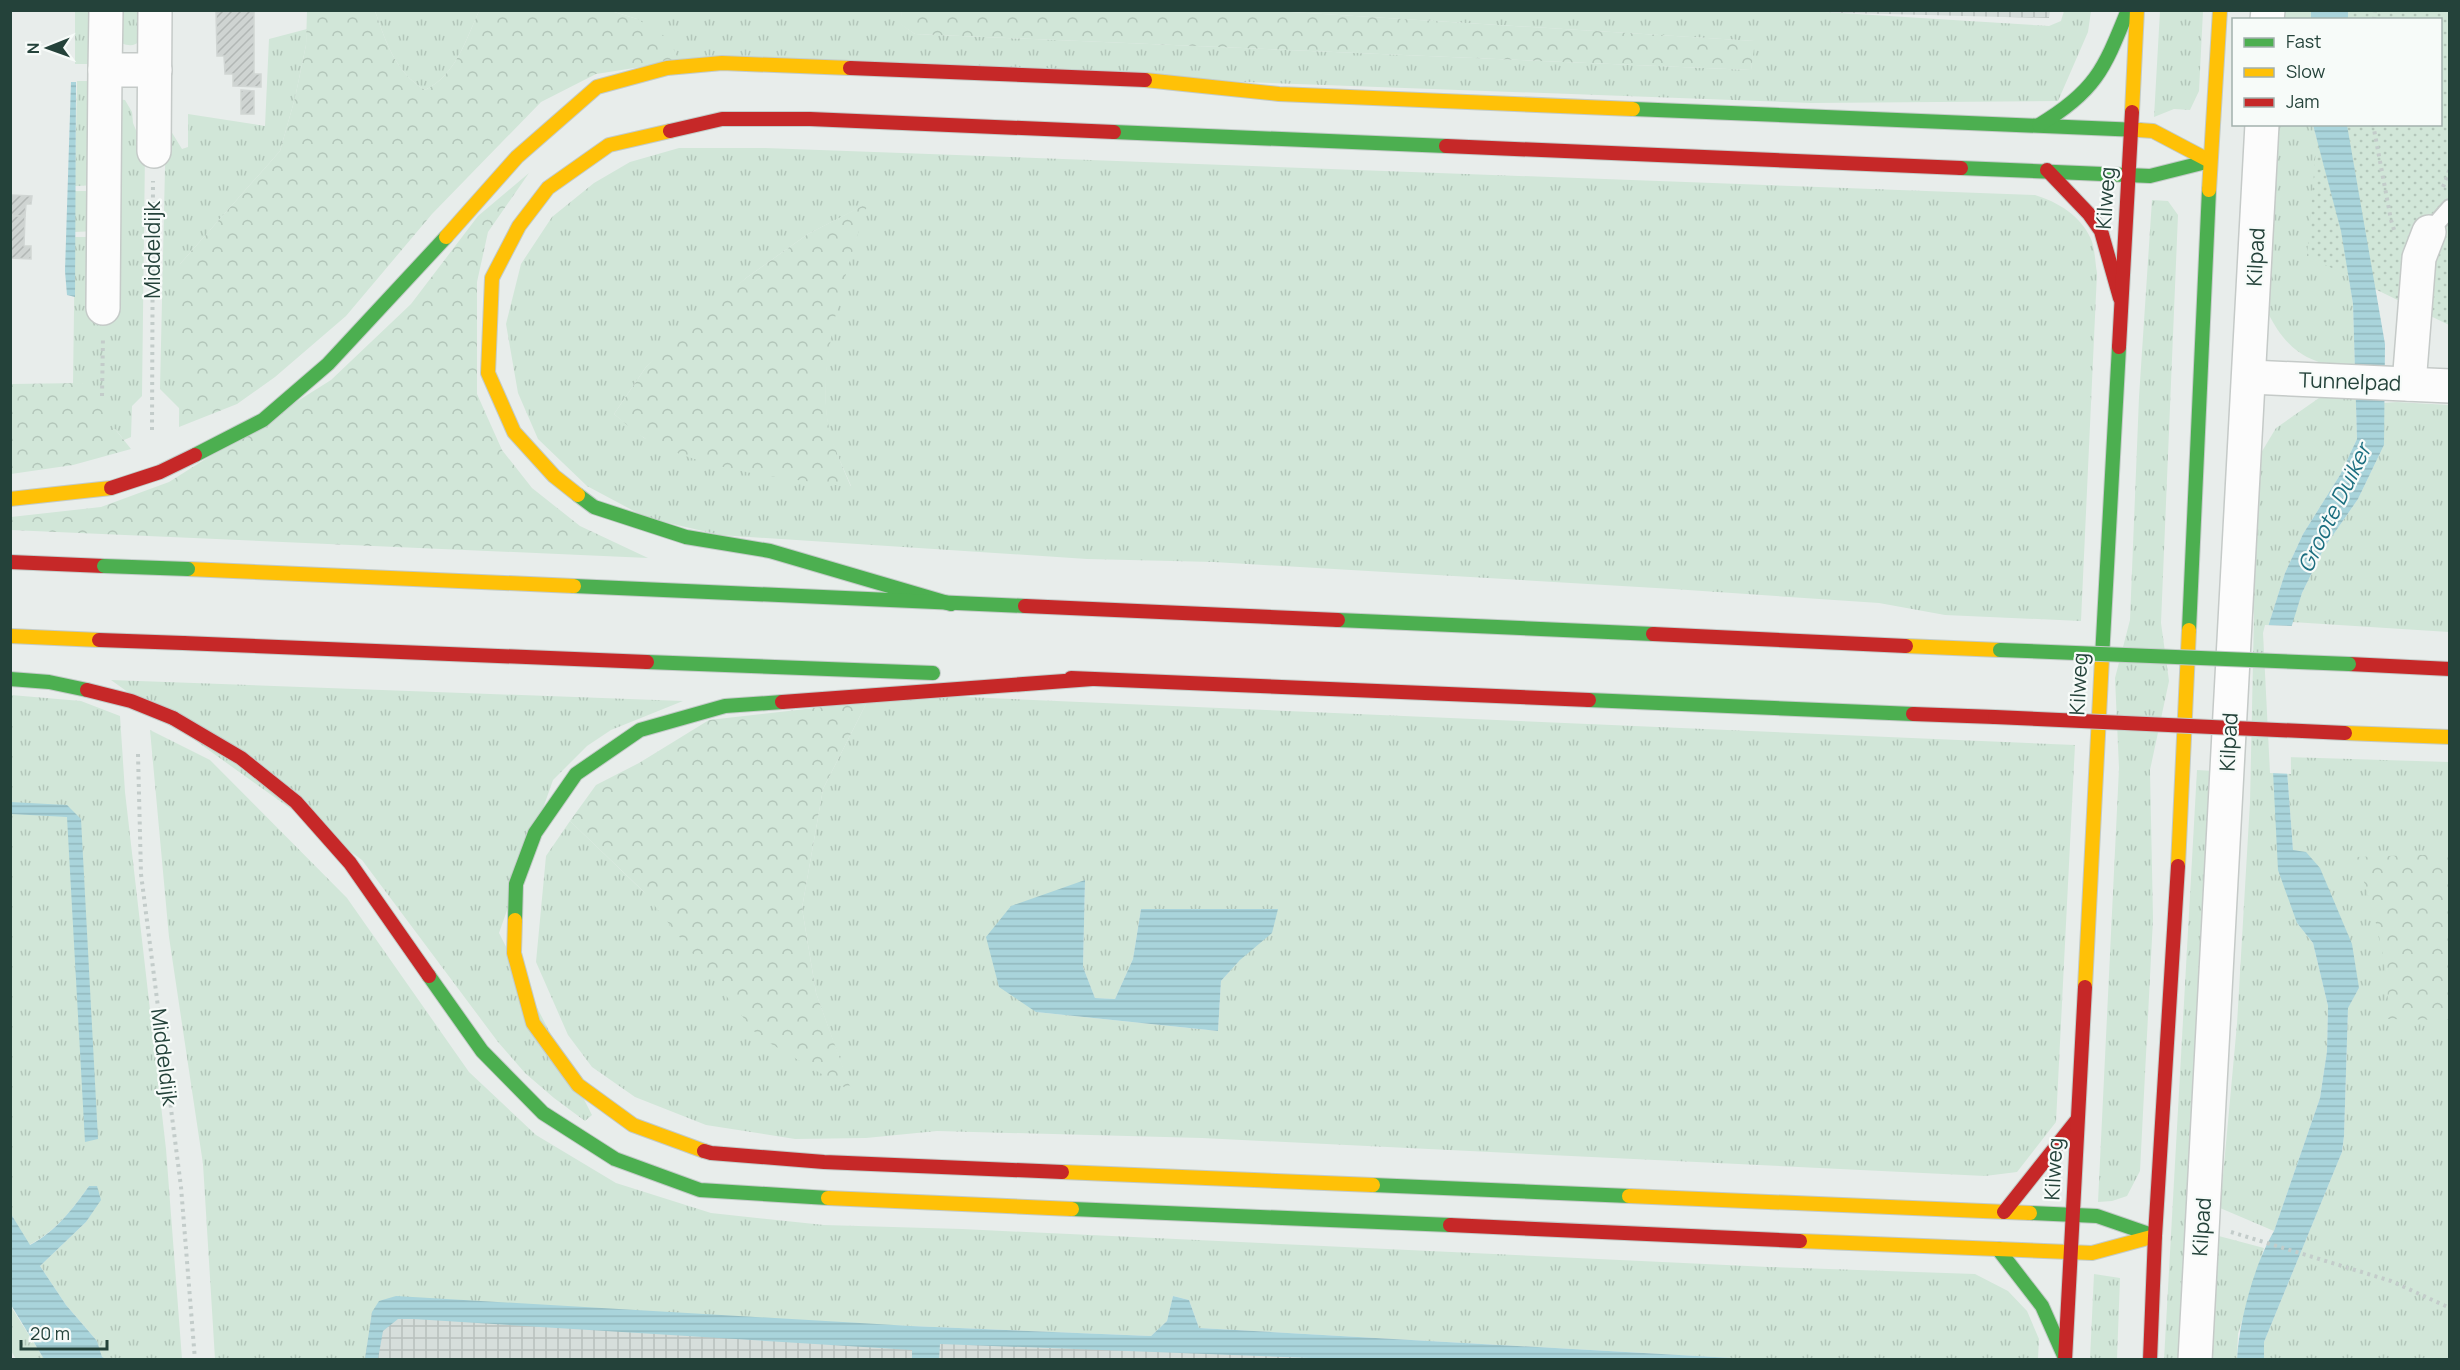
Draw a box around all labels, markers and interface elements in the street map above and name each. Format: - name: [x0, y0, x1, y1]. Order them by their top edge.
- north arrow: [18, 18, 78, 78]
- legend: [2232, 18, 2442, 126]
- text: Fast: [2286, 29, 2321, 53]
- text: N: [22, 42, 44, 54]
- text: Slow: [2286, 59, 2326, 83]
- text: Jam: [2286, 89, 2320, 113]
- street label: Kilweg: [2089, 166, 2121, 230]
- street label: Middeldijk: [138, 201, 166, 299]
- street label: Kilpad: [2239, 227, 2271, 287]
- street label: Tunnelpad: [2298, 365, 2402, 397]
- water label: Groote Duiker: [2290, 436, 2379, 577]
- street label: Kilweg: [2062, 652, 2094, 716]
- street label: Kilpad: [2212, 712, 2244, 772]
- street label: Middeldijk: [145, 1007, 185, 1108]
- street label: Kilweg: [2037, 1137, 2069, 1201]
- street label: Kilpad: [2185, 1197, 2217, 1257]
- scale bar: [21, 1313, 106, 1351]
- text: 20 m: [30, 1321, 70, 1345]

